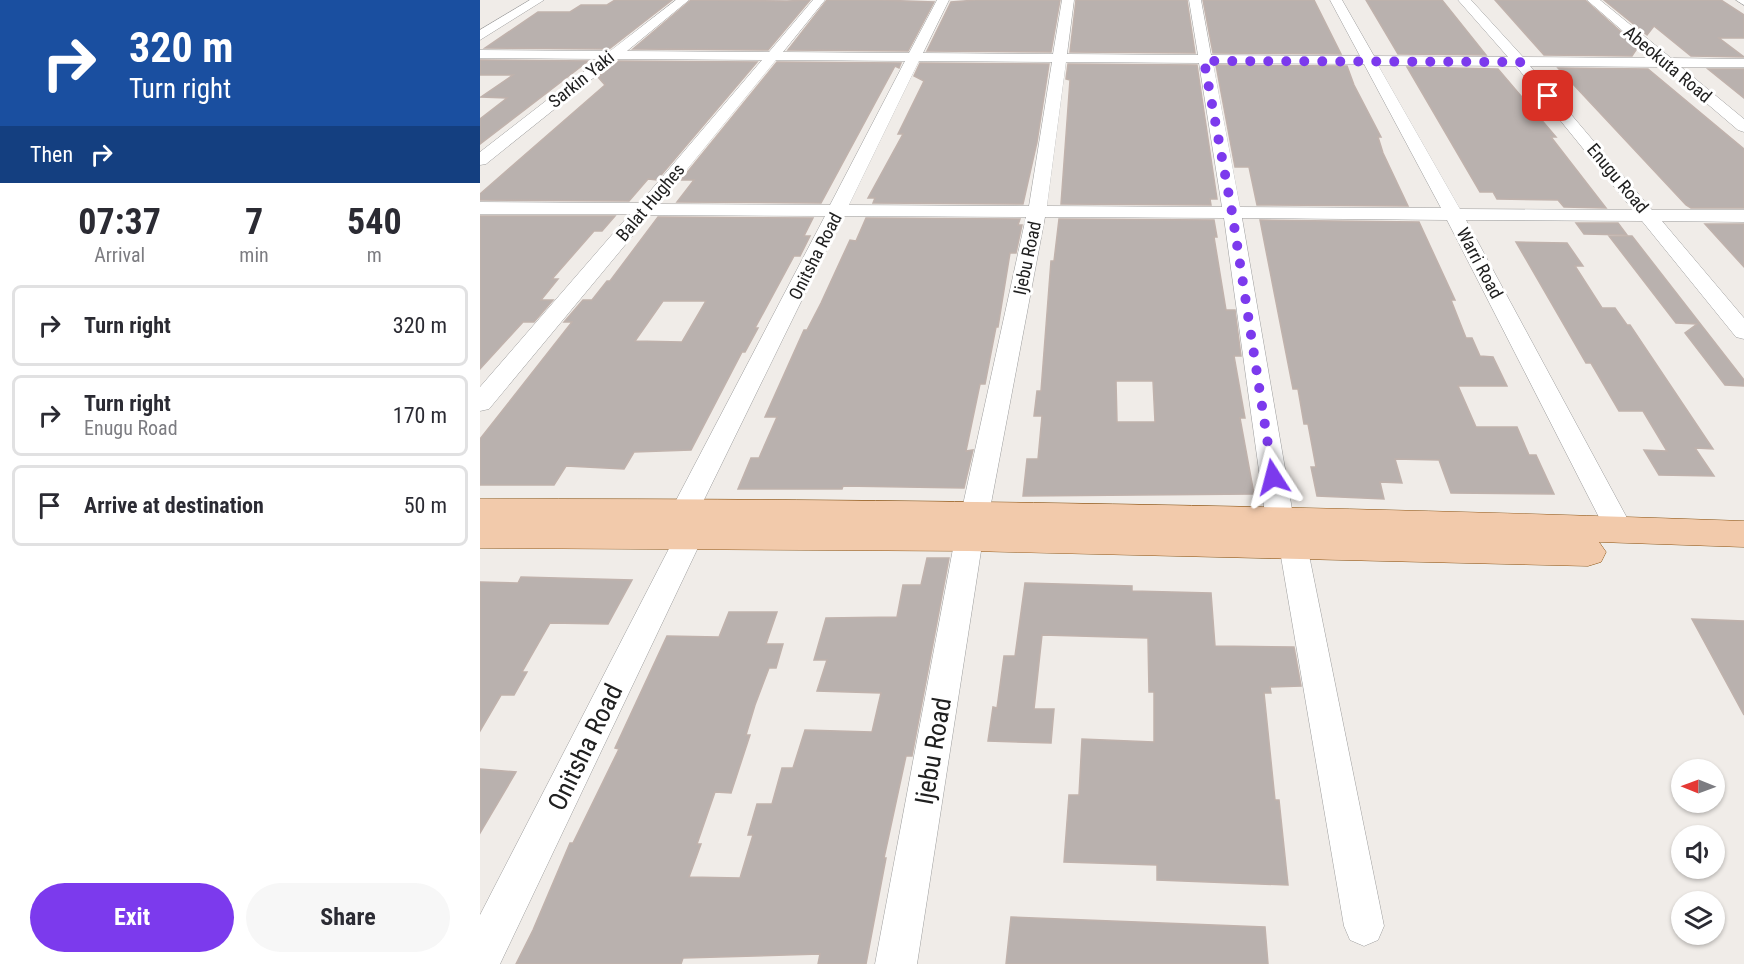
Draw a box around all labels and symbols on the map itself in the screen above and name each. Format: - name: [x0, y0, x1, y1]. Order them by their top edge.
- street label: Abeokuta Road: [1620, 21, 1716, 107]
- street label: Sarkin Yaki: [544, 46, 618, 112]
- pin: [1522, 70, 1573, 121]
- street label: Enugu Road: [1583, 139, 1653, 217]
- street label: Balat Hughes: [612, 159, 688, 245]
- street label: Onitsha Road: [784, 209, 846, 303]
- street label: Ijebu Road: [1009, 219, 1045, 297]
- street label: Warri Road: [1453, 224, 1507, 302]
- position arrow: [1241, 445, 1305, 509]
- street label: Onitsha Road: [542, 679, 628, 815]
- street label: Ijebu Road: [909, 695, 957, 807]
- north arrow: [1671, 759, 1725, 813]

